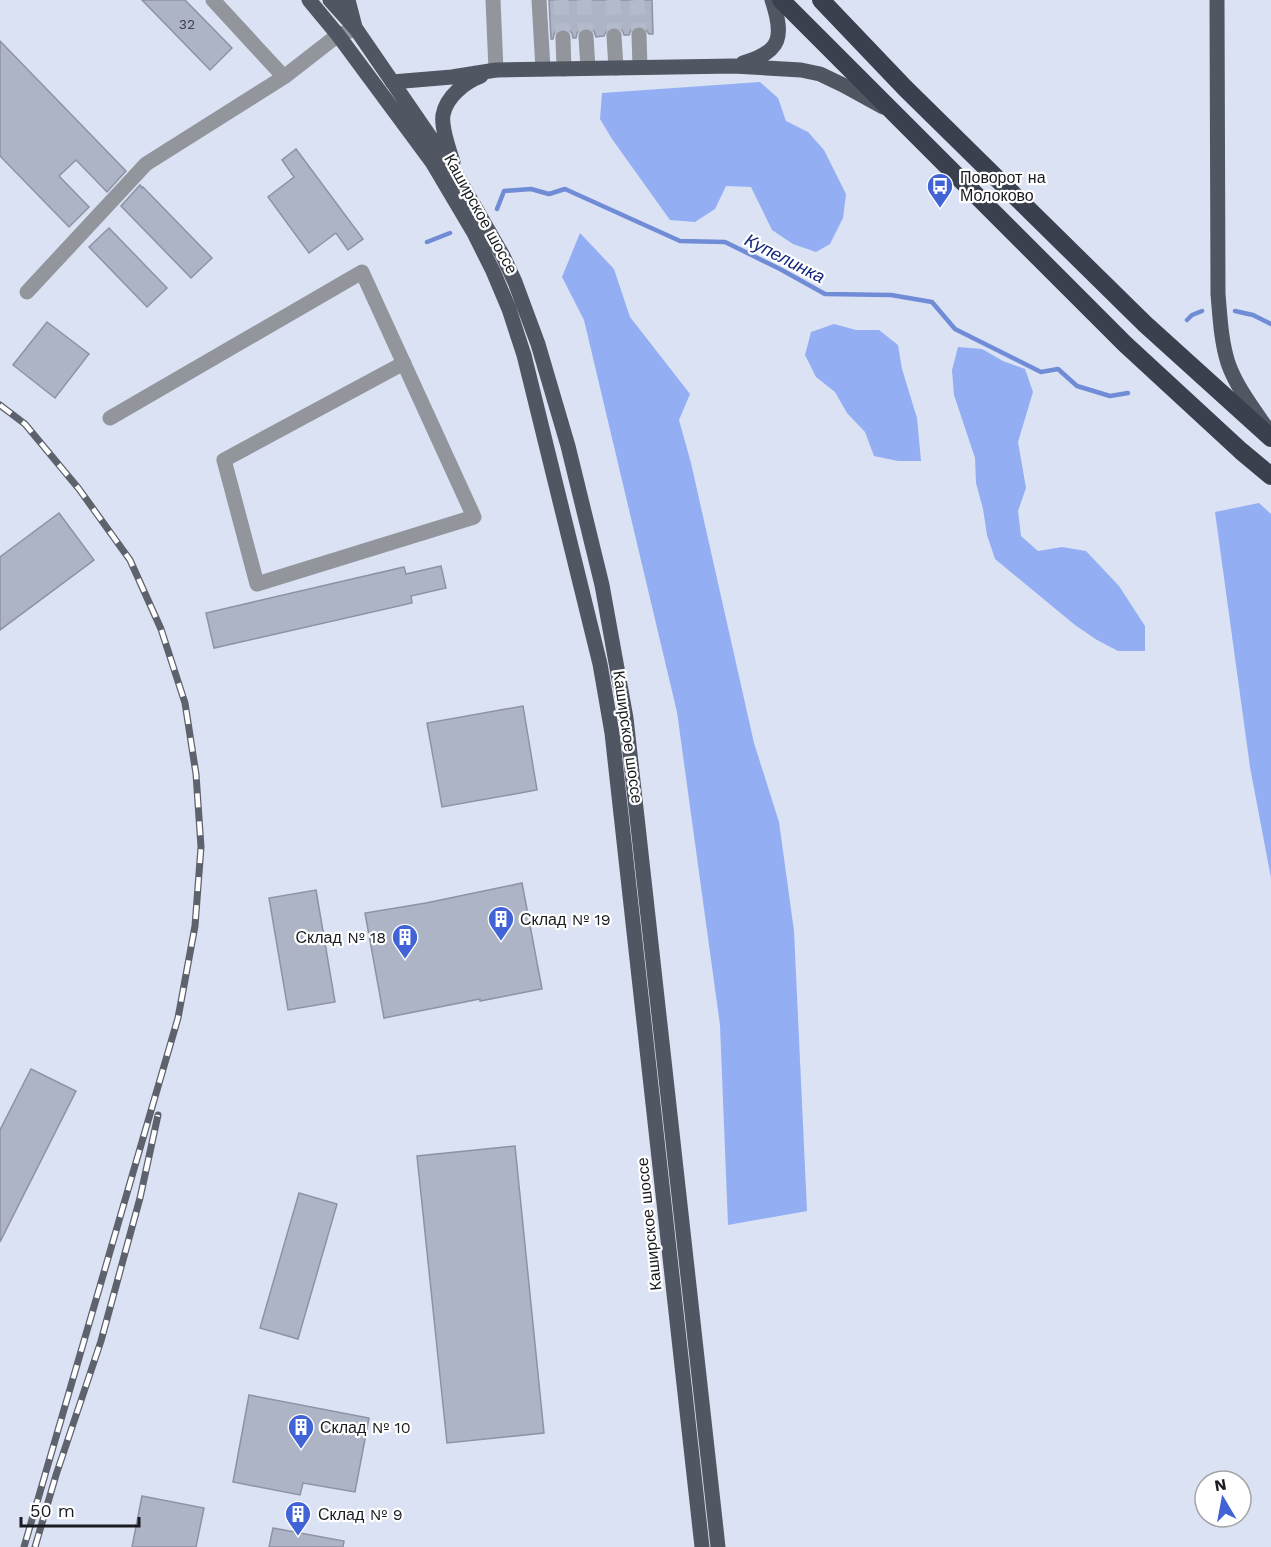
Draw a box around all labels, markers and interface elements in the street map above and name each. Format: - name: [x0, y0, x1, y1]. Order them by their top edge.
- house number: 32: [179, 16, 195, 32]
- street label: Каширское шоссе: [440, 151, 522, 277]
- place label: Поворот на Молоково: [960, 168, 1046, 205]
- bus stop icon: Поворот на Молоково: [925, 171, 955, 209]
- water label: Купелинка: [741, 229, 829, 287]
- street label: Каширское шоссе: [609, 669, 647, 805]
- building icon: Склад № 19: [486, 904, 516, 942]
- place label: Склад № 19: [520, 910, 611, 929]
- building icon: Склад № 18: [390, 922, 420, 960]
- place label: Склад № 18: [296, 928, 386, 947]
- street label: Каширское шоссе: [633, 1156, 665, 1292]
- building icon: Склад № 10: [286, 1412, 316, 1450]
- place label: Склад № 10: [320, 1418, 411, 1437]
- north arrow: [1193, 1469, 1253, 1529]
- text: N: [1213, 1474, 1228, 1495]
- scale bar: [21, 1490, 140, 1528]
- building icon: Склад № 9: [283, 1499, 313, 1537]
- text: 50 m: [30, 1500, 75, 1521]
- place label: Склад № 9: [318, 1505, 403, 1524]

